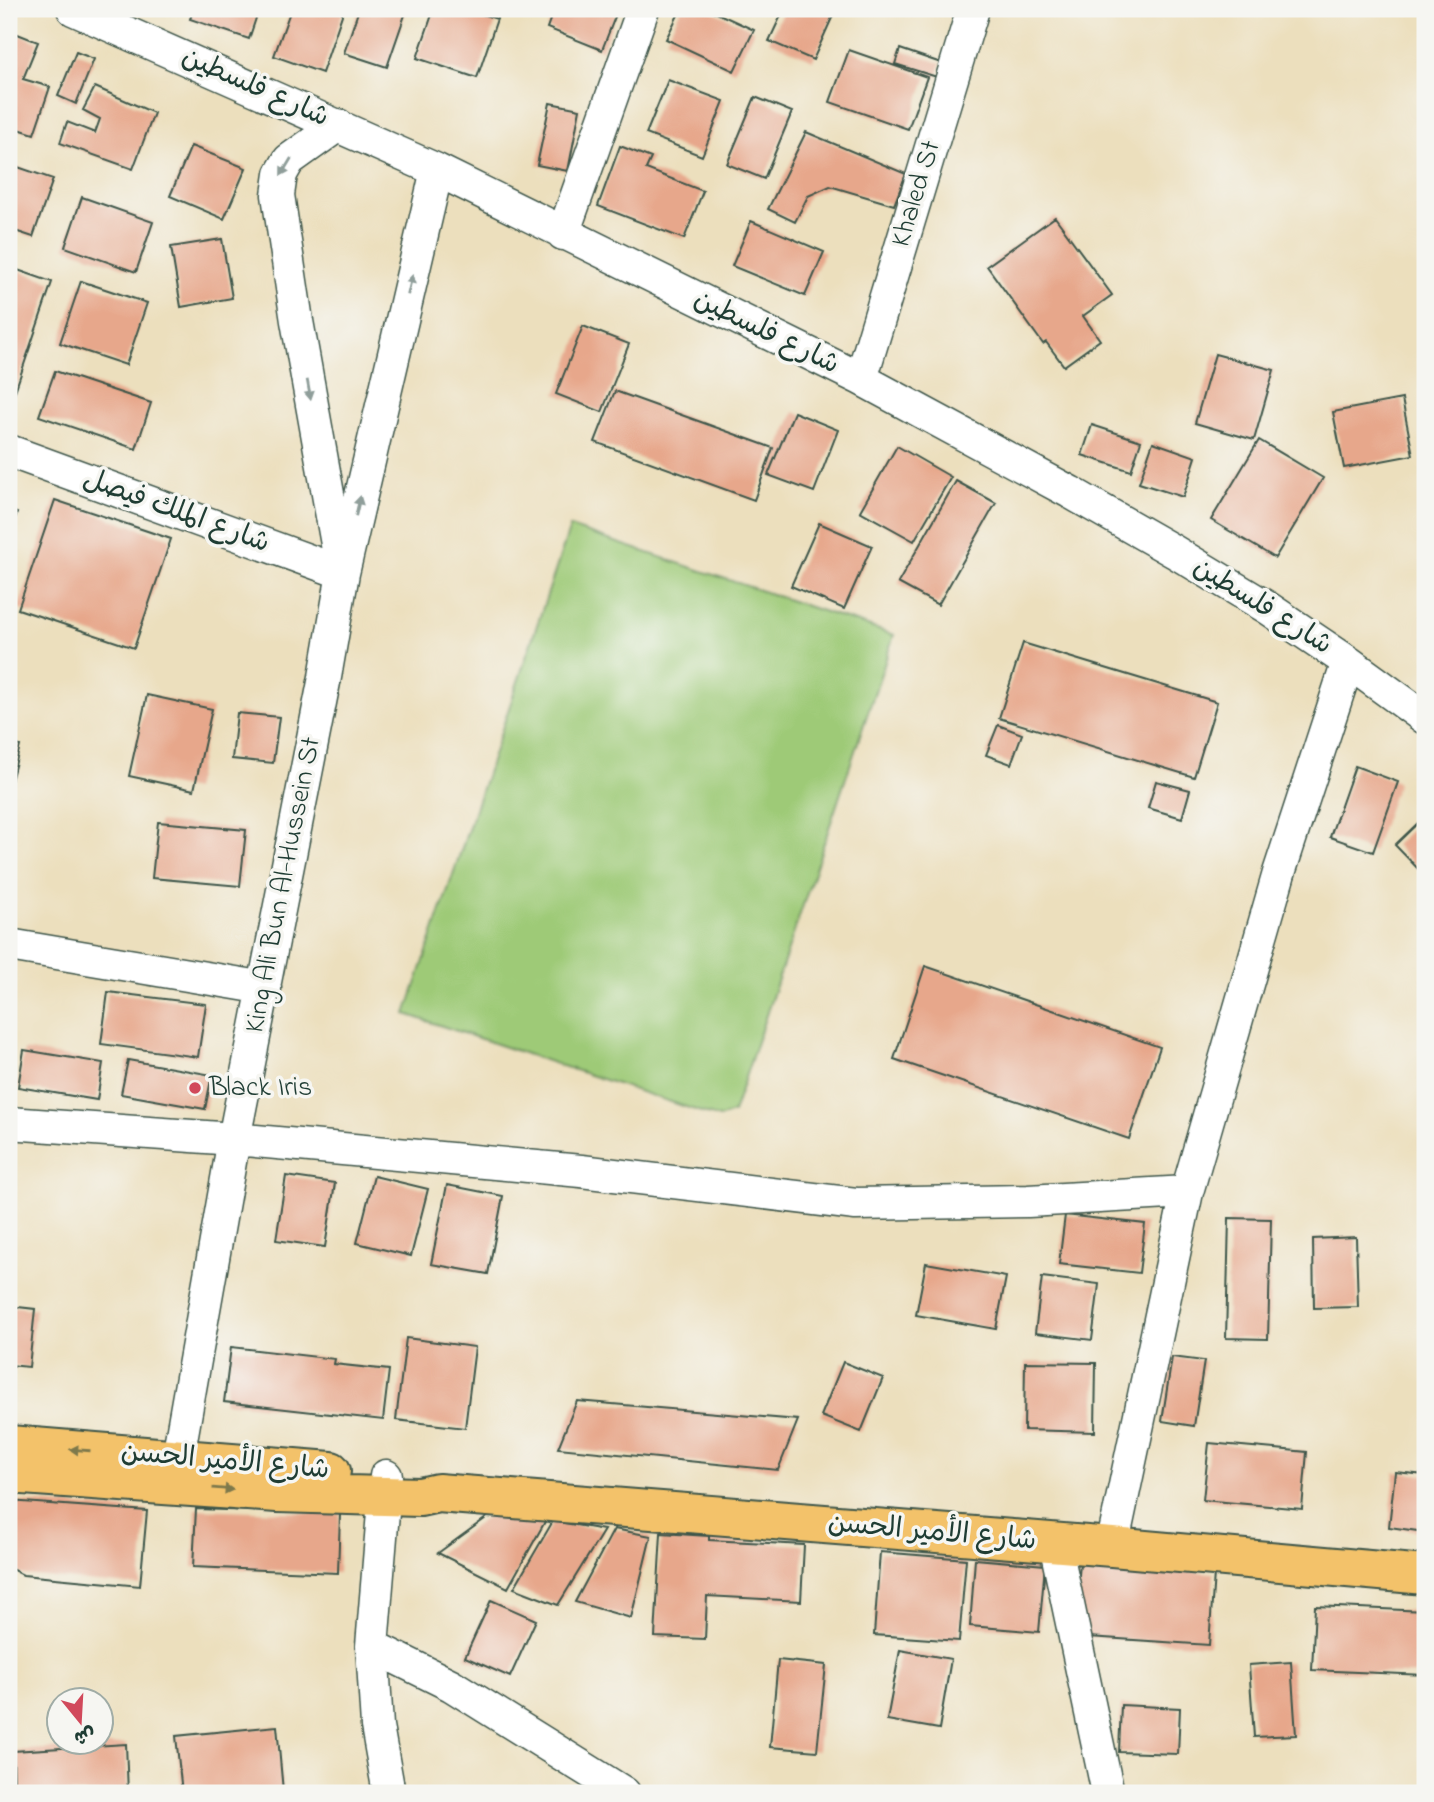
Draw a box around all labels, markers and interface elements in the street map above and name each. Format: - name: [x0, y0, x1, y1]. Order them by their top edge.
- street label: شارع فلسطين: [175, 37, 335, 139]
- street label: Khaled St: [881, 136, 953, 252]
- one-way arrow: [280, 158, 293, 177]
- one-way arrow: [405, 274, 416, 296]
- street label: شارع فلسطين: [686, 280, 846, 386]
- one-way arrow: [304, 379, 315, 401]
- street label: شارع الملك فيصل: [77, 459, 275, 565]
- one-way arrow: [353, 495, 364, 517]
- street label: شارع فلسطين: [1184, 548, 1340, 666]
- street label: King Ali Bun Al-Hussein St: [235, 734, 333, 1036]
- place label: Black Iris: [208, 1068, 312, 1109]
- marker: Black Iris: [187, 1080, 203, 1096]
- street label: شارع الأمير الحسن: [119, 1431, 331, 1492]
- one-way arrow: [69, 1444, 91, 1455]
- one-way arrow: [213, 1484, 235, 1495]
- street label: شارع الأمير الحسن: [826, 1502, 1038, 1563]
- north arrow: [46, 1686, 116, 1756]
- text: ش: [70, 1719, 99, 1751]

